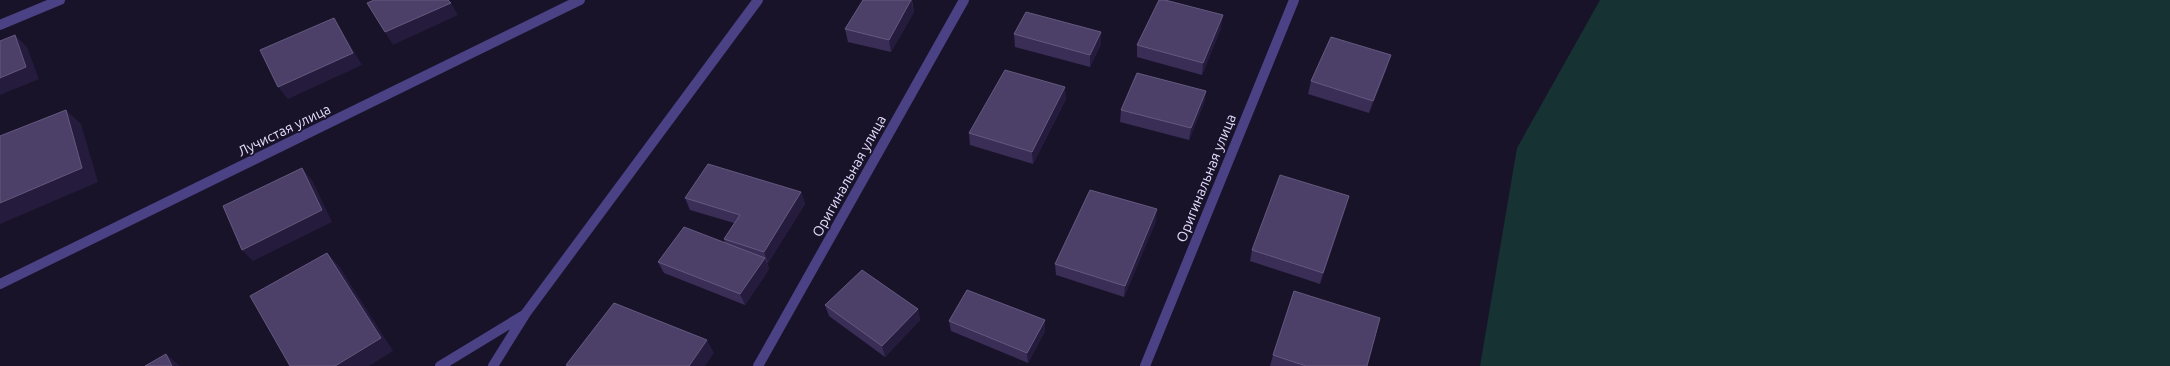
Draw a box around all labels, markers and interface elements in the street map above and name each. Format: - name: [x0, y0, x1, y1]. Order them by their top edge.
- street label: Лучистая улица: [235, 101, 333, 159]
- street label: Оригинальная улица: [809, 112, 889, 240]
- street label: Оригинальная улица: [1173, 112, 1239, 244]

